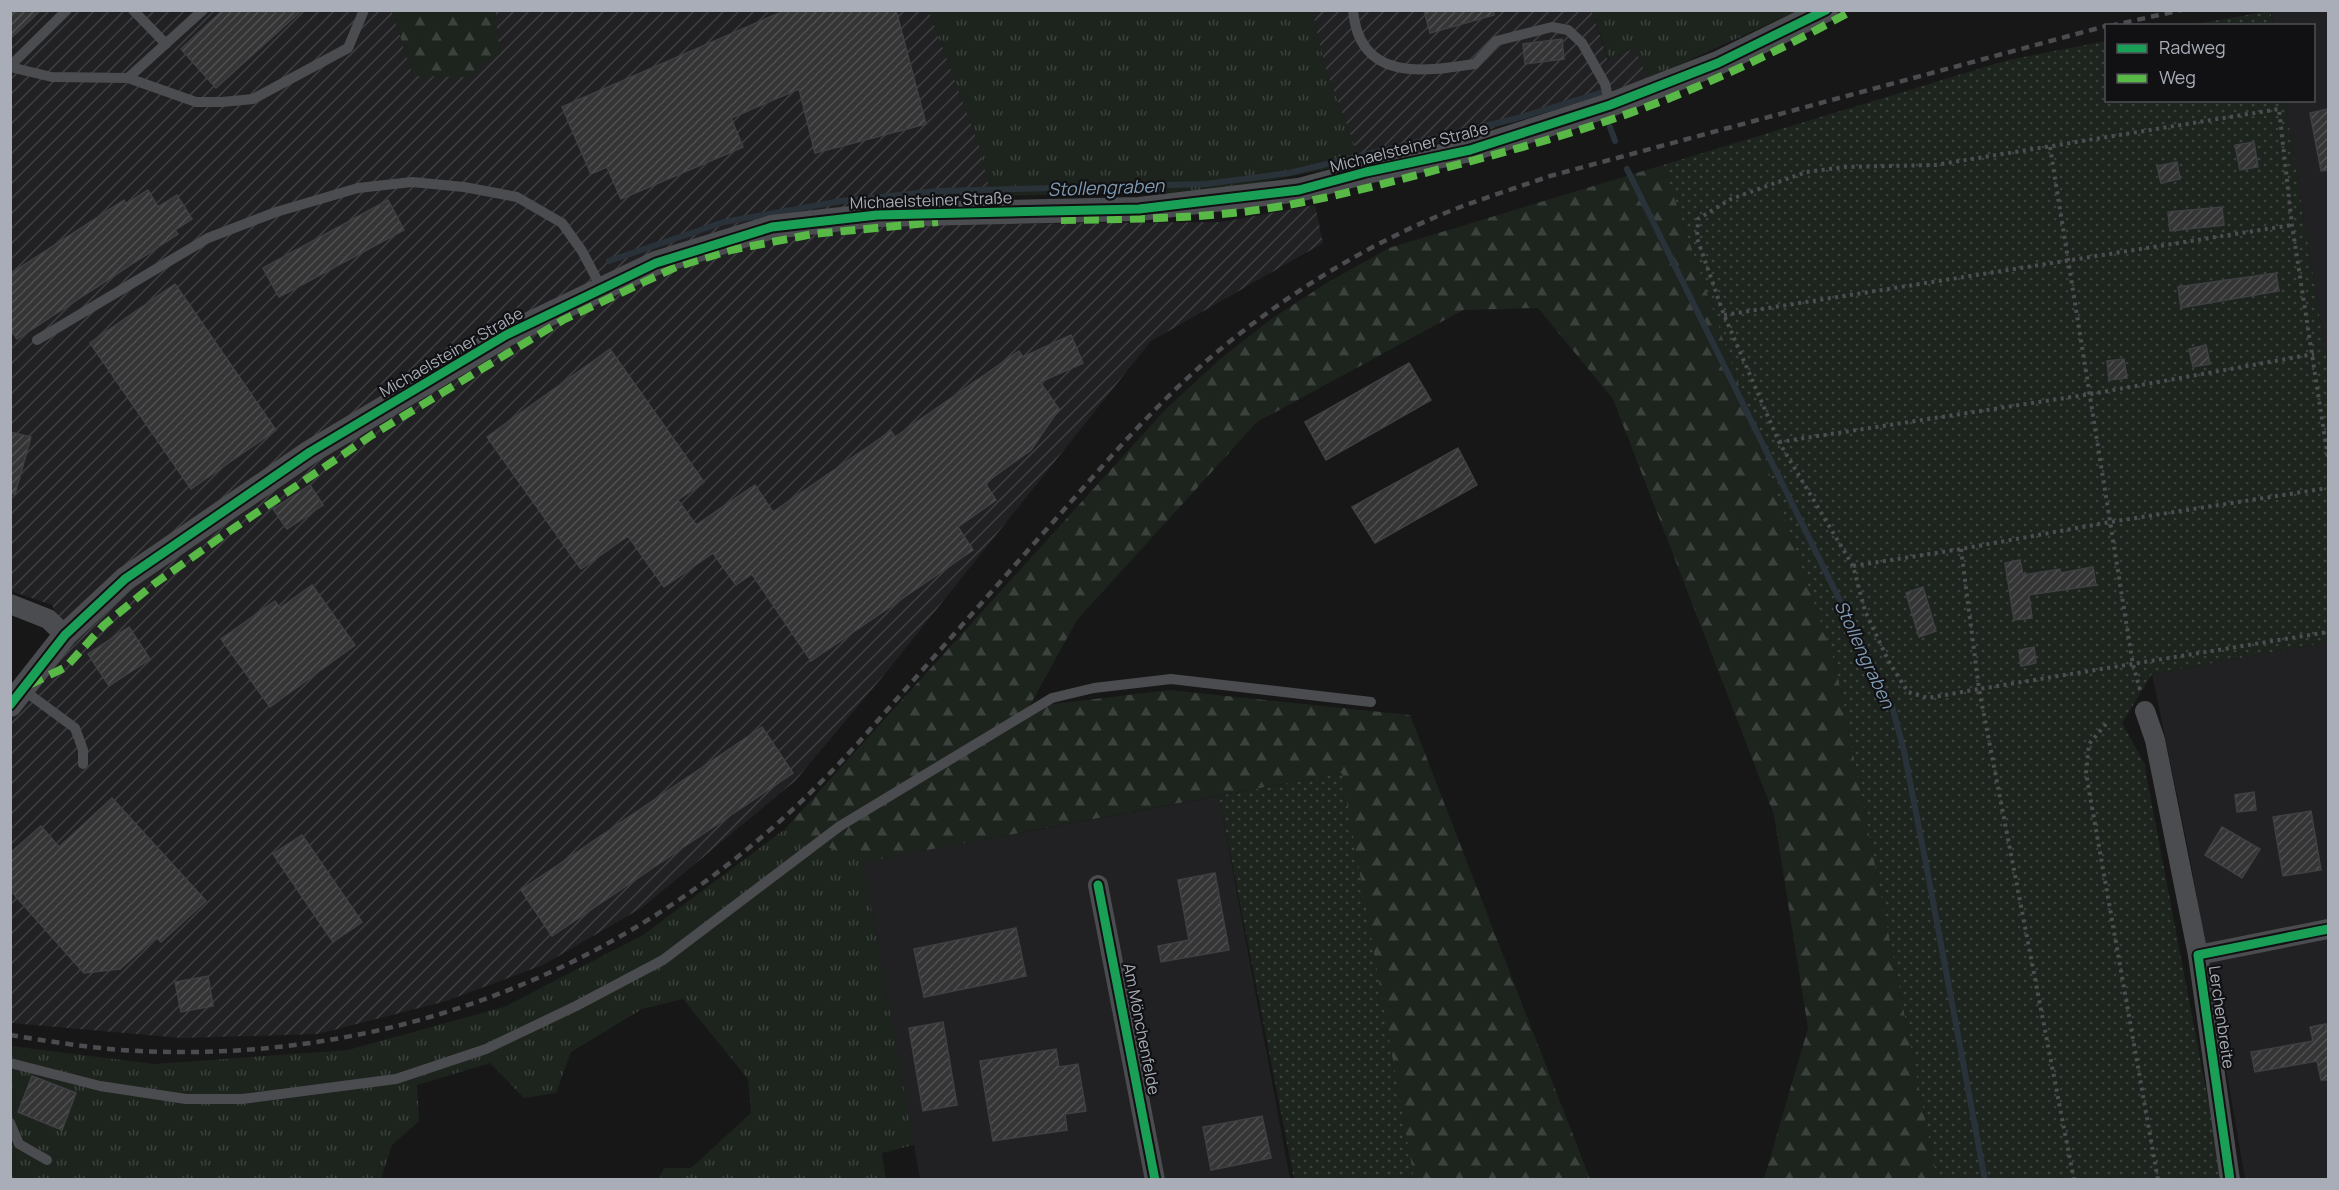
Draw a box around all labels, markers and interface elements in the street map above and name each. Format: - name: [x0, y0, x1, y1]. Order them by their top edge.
- legend: [2105, 24, 2315, 102]
- text: Radweg: [2159, 35, 2226, 59]
- text: Weg: [2159, 65, 2196, 89]
- street label: Michaelsteiner Straße: [1328, 117, 1490, 177]
- water label: Stollengraben: [1047, 173, 1166, 201]
- street label: Michaelsteiner Straße: [849, 186, 1013, 214]
- street label: Michaelsteiner Straße: [375, 302, 527, 402]
- water label: Stollengraben: [1830, 596, 1901, 713]
- street label: Am Mönchenfelde: [1118, 961, 1166, 1097]
- street label: Lerchenbreite: [2204, 964, 2240, 1070]

